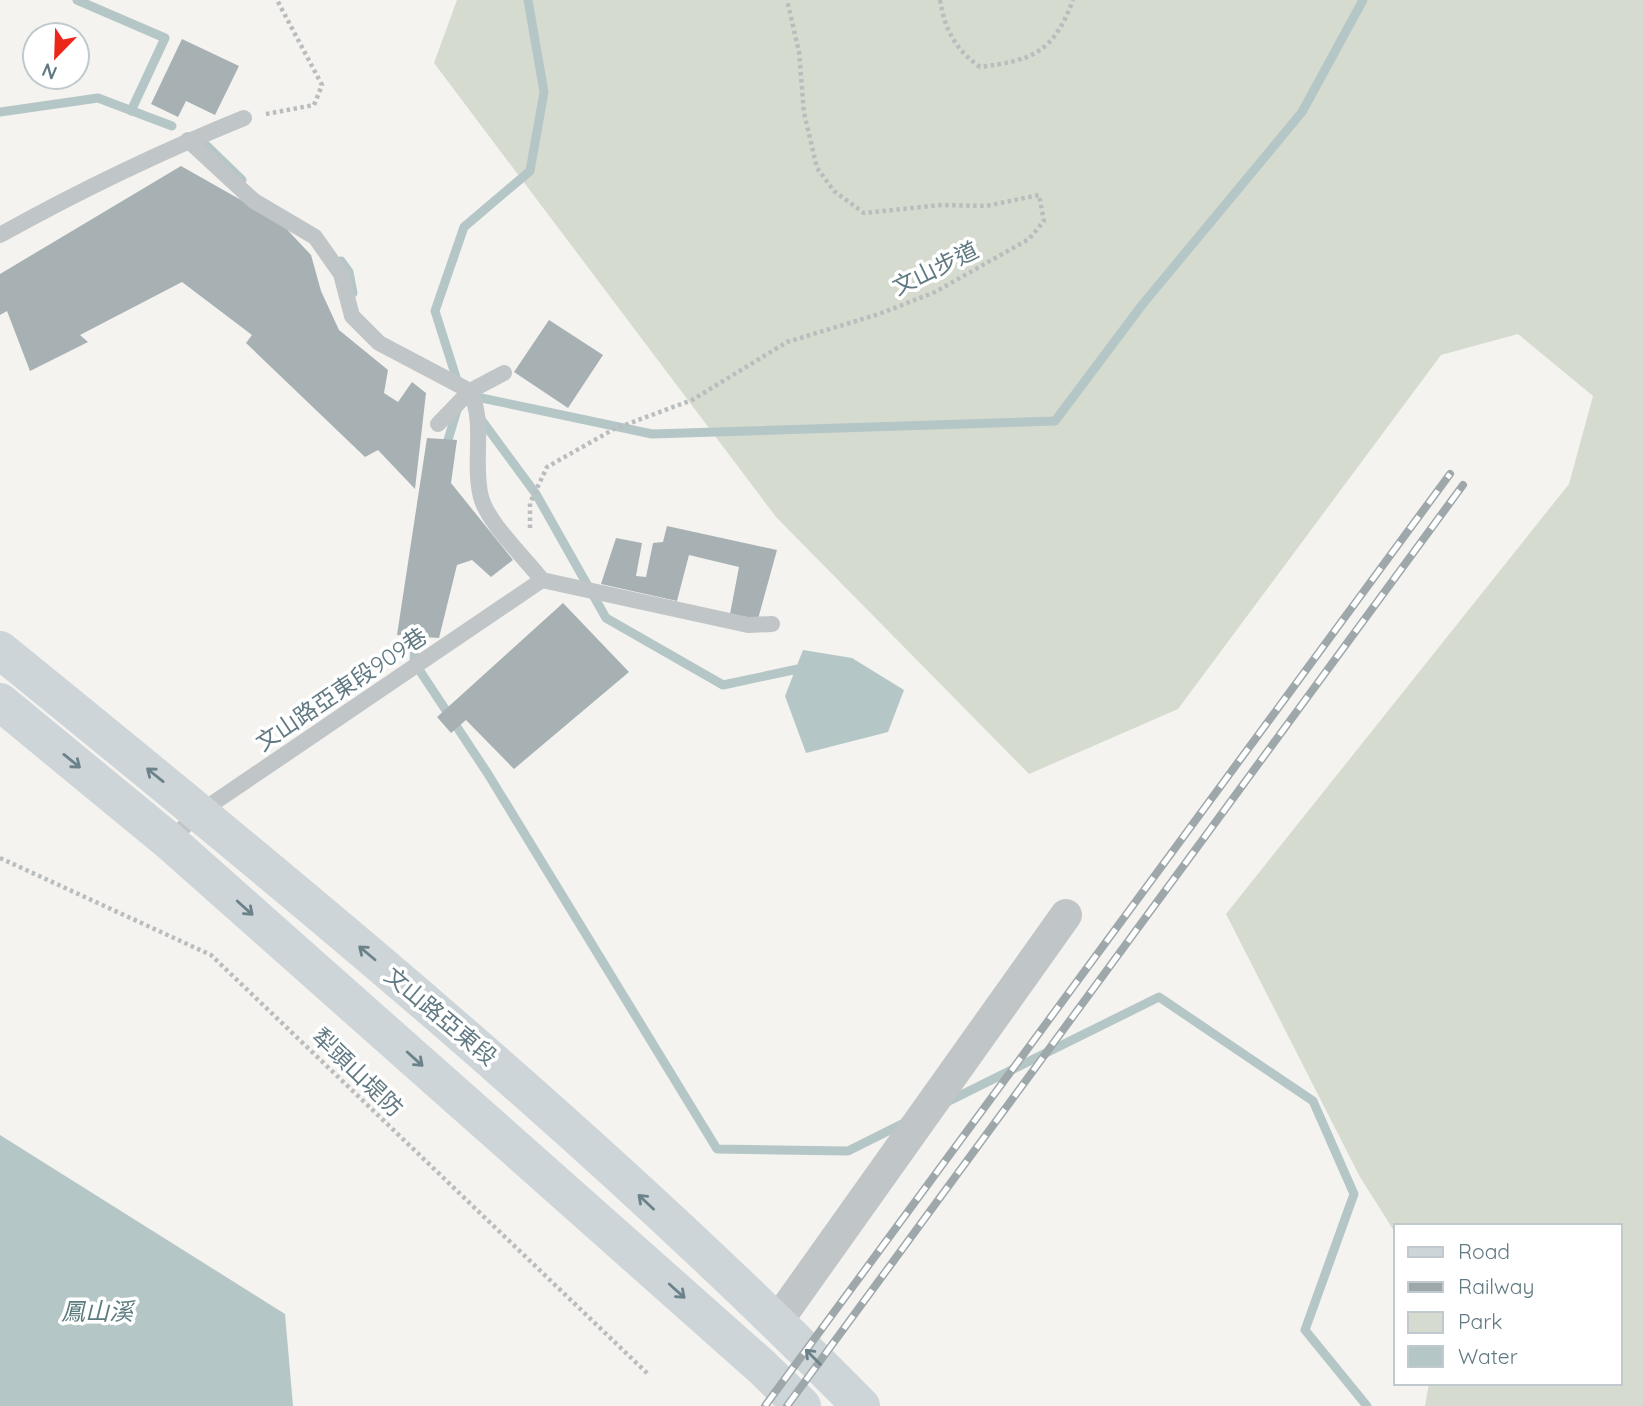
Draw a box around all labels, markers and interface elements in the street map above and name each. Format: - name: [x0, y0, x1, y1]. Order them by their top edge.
- north arrow: [21, 21, 91, 91]
- text: N: [38, 58, 60, 85]
- street label: 文山步道: [887, 235, 983, 301]
- street label: 文山路亞東段909巷: [250, 621, 432, 757]
- one-way arrow: [62, 753, 80, 769]
- one-way arrow: [147, 768, 165, 783]
- one-way arrow: [236, 900, 254, 916]
- one-way arrow: [358, 945, 376, 961]
- street label: 文山路亞東段: [379, 961, 503, 1071]
- street label: 犁頭山堤防: [307, 1022, 409, 1122]
- one-way arrow: [406, 1051, 424, 1067]
- one-way arrow: [638, 1194, 655, 1211]
- legend: [1394, 1224, 1622, 1385]
- text: Road: [1458, 1238, 1510, 1264]
- text: Railway: [1458, 1273, 1534, 1299]
- one-way arrow: [668, 1283, 685, 1300]
- water label: 鳳山溪: [61, 1296, 136, 1326]
- text: Park: [1458, 1308, 1502, 1334]
- text: Water: [1458, 1343, 1518, 1369]
- one-way arrow: [804, 1349, 821, 1366]

